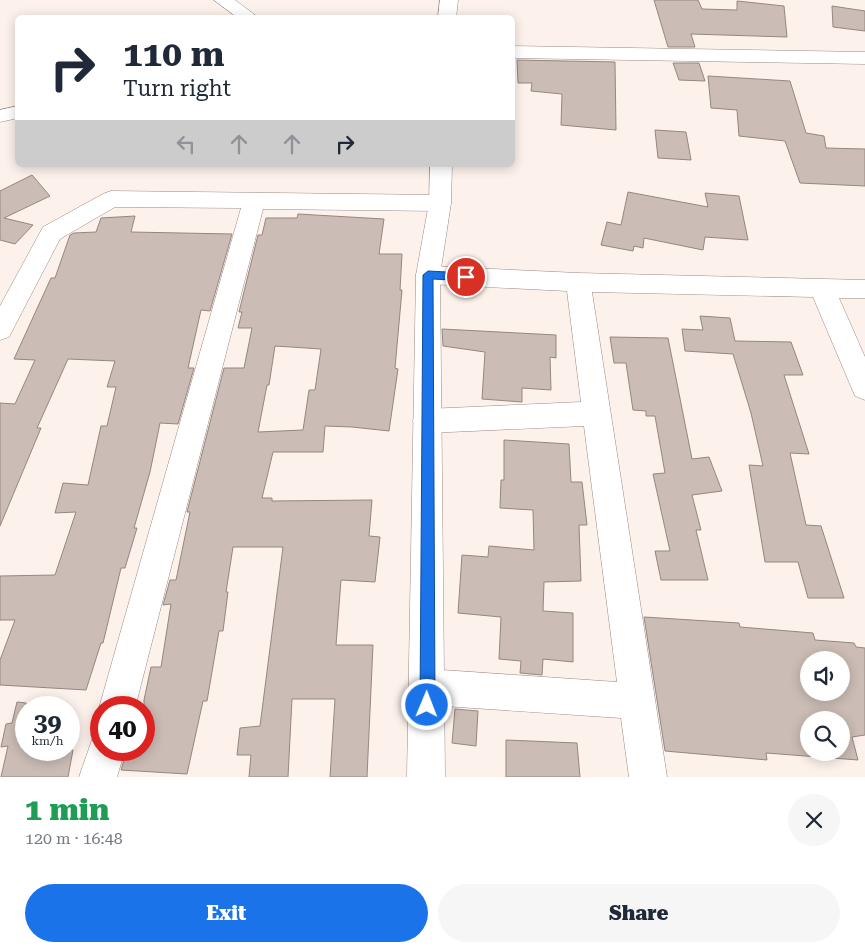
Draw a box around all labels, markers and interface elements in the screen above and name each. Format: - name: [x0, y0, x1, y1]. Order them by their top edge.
- text: 110 m: [123, 34, 224, 75]
- icon: right: [40, 35, 105, 100]
- text: Turn right: [123, 76, 231, 101]
- icon: left: [172, 130, 200, 158]
- icon: ahead: [225, 130, 253, 158]
- icon: ahead: [278, 130, 306, 158]
- icon: right: [331, 130, 359, 158]
- pin: [445, 256, 487, 298]
- icon: arrive: [452, 263, 480, 291]
- map controls: [800, 651, 850, 761]
- button: sound: [800, 651, 850, 701]
- position arrow: [400, 678, 452, 730]
- speed limit sign: 40: [90, 696, 155, 761]
- text: 39: [33, 708, 62, 737]
- button: search: [800, 711, 850, 761]
- text: km/h: [31, 734, 64, 748]
- text: 1 min: [25, 792, 109, 827]
- button: close: [788, 794, 840, 846]
- text: 120 m · 16:48: [25, 829, 123, 848]
- button: Exit: [25, 884, 428, 942]
- button: Share: [438, 884, 840, 942]

